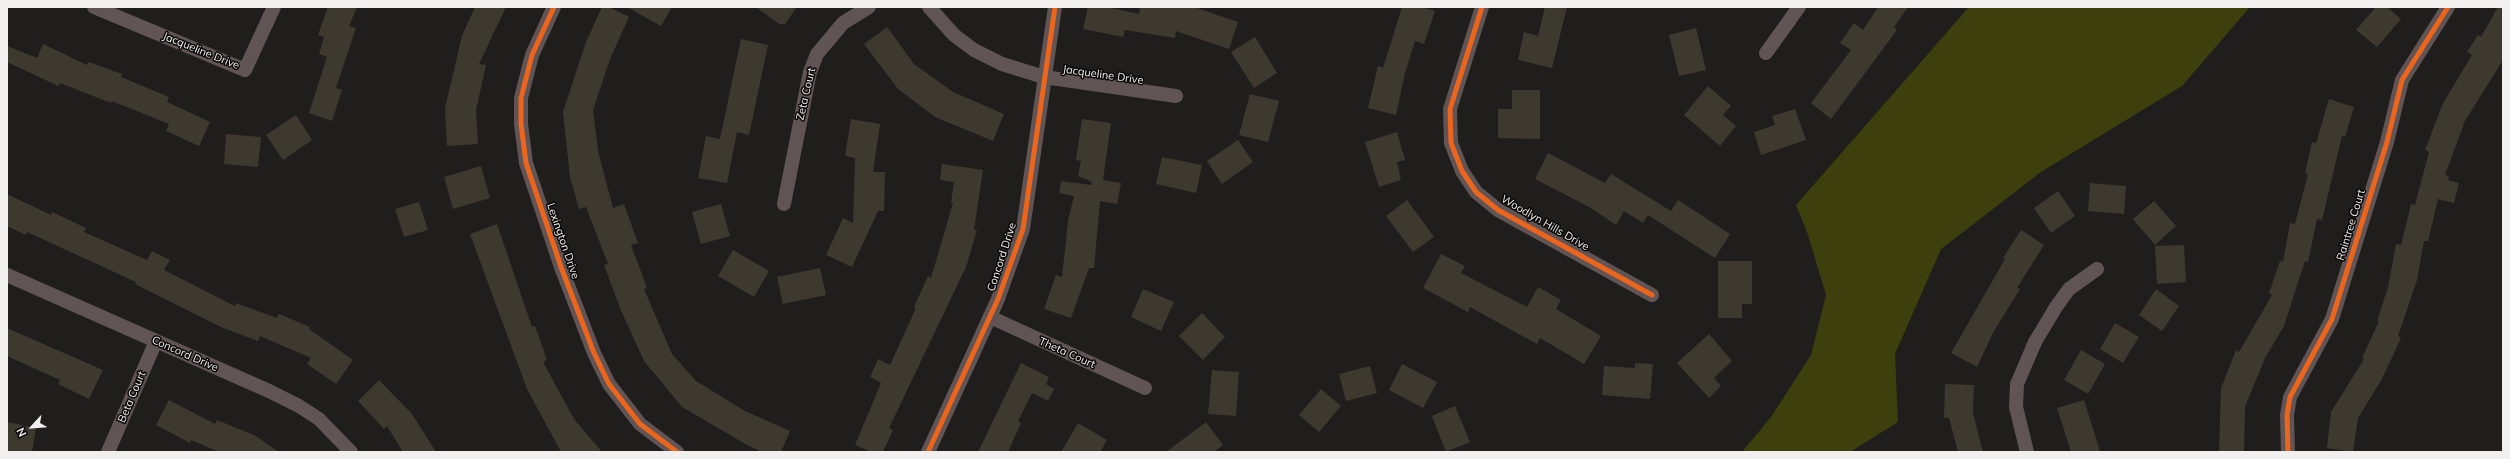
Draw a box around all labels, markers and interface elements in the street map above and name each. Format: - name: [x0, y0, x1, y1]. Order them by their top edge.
- street label: Jacqueline Drive: [161, 30, 241, 72]
- street label: Jacqueline Drive: [1062, 63, 1144, 87]
- street label: Zeta Court: [794, 66, 818, 122]
- street label: Raintree Court: [2334, 188, 2368, 262]
- street label: Woodlyn Hills Drive: [1499, 192, 1591, 254]
- street label: Lexington Drive: [544, 201, 582, 281]
- street label: Concord Drive: [985, 221, 1019, 293]
- street label: Concord Drive: [150, 333, 220, 375]
- street label: Theta Court: [1037, 335, 1097, 371]
- street label: Beta Court: [115, 369, 149, 425]
- north arrow: [12, 407, 52, 447]
- text: N: [13, 425, 29, 439]

